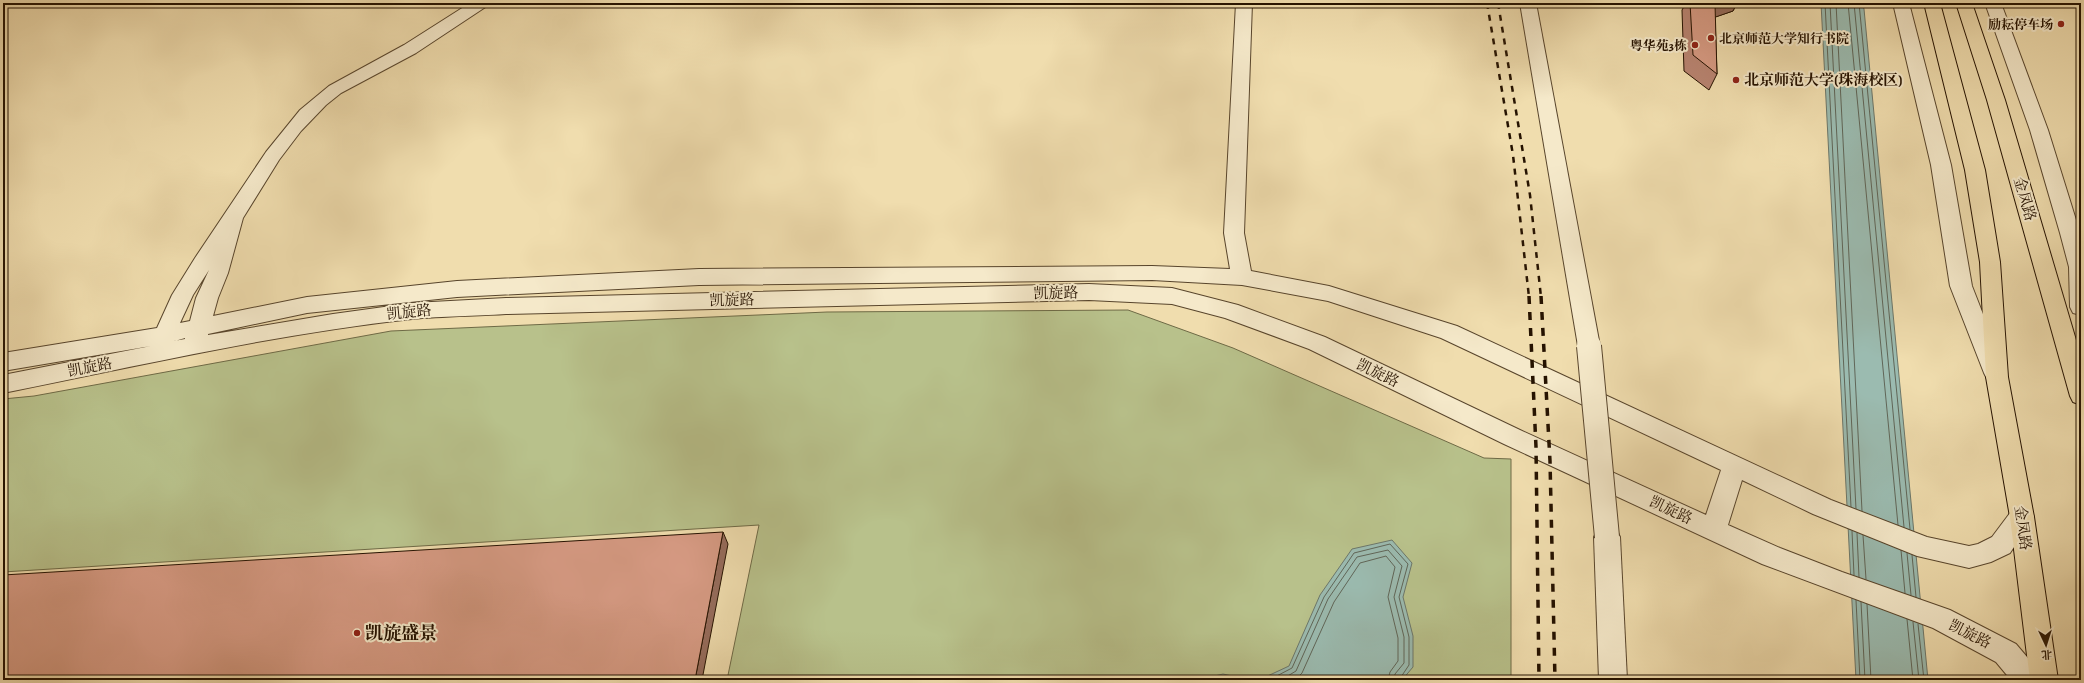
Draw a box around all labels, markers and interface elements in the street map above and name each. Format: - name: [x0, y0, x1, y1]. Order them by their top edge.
- place label: 励耘停车场: [1988, 16, 2053, 33]
- marker: 励耘停车场: [2056, 19, 2066, 29]
- place label: 北京师范大学知行书院: [1719, 30, 1849, 47]
- marker: 北京师范大学知行书院: [1706, 33, 1716, 43]
- place label: 粤华苑3栋: [1629, 37, 1687, 54]
- marker: 粤华苑3栋: [1690, 40, 1700, 50]
- place label: 北京师范大学(珠海校区): [1744, 70, 1903, 90]
- marker: 北京师范大学(珠海校区): [1731, 75, 1741, 85]
- street label: 金凤路: [2009, 175, 2041, 223]
- street label: 凯旋路: [1033, 283, 1079, 303]
- street label: 凯旋路: [709, 290, 755, 310]
- street label: 凯旋路: [386, 300, 432, 324]
- street label: 凯旋路: [66, 353, 114, 381]
- street label: 凯旋路: [1353, 354, 1403, 392]
- street label: 凯旋路: [1646, 491, 1696, 529]
- street label: 金凤路: [2010, 504, 2036, 552]
- street label: 凯旋路: [1945, 615, 1995, 653]
- place label: 凯旋盛景: [365, 621, 437, 645]
- north arrow: [2026, 625, 2066, 665]
- marker: 凯旋盛景: [352, 628, 362, 638]
- text: 北: [2041, 647, 2053, 662]

